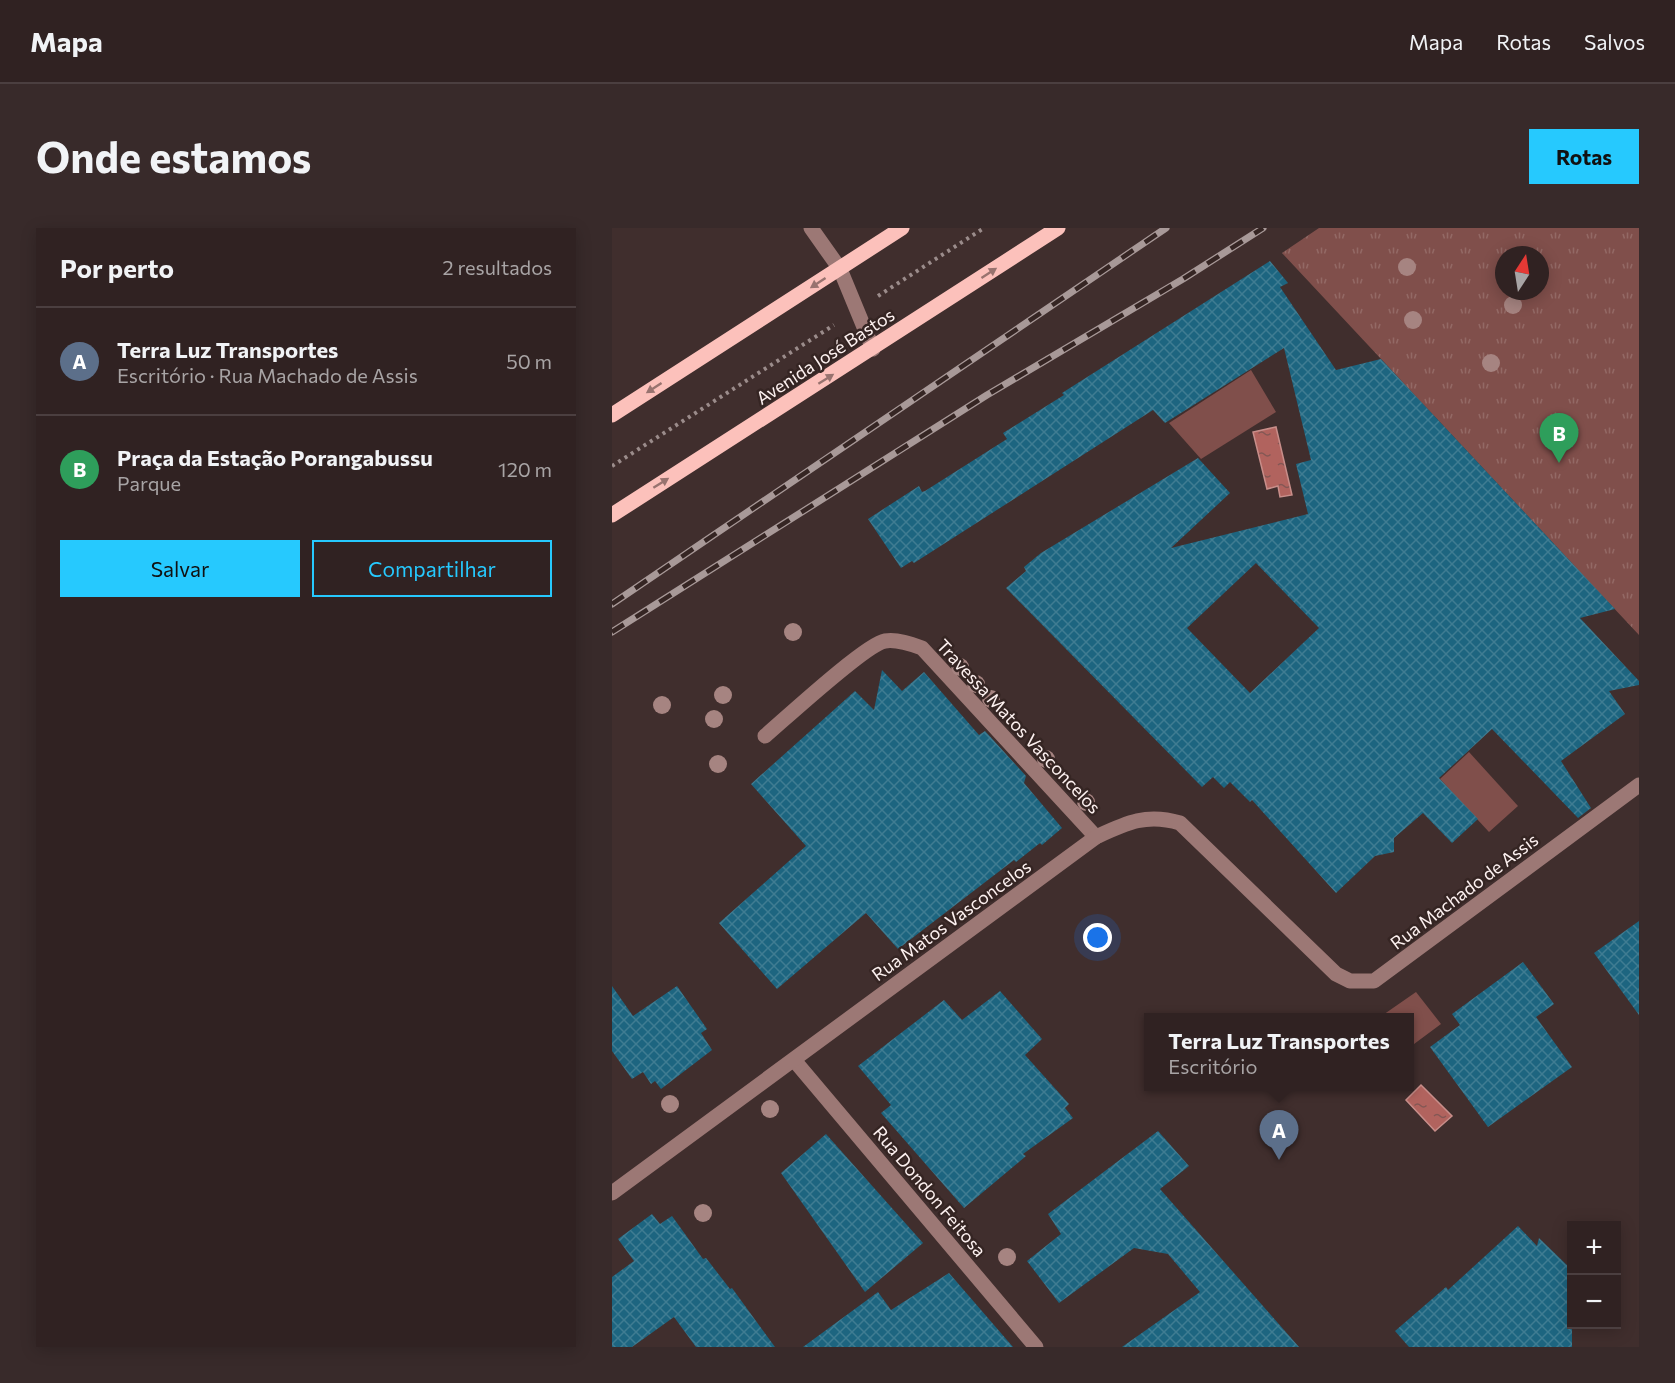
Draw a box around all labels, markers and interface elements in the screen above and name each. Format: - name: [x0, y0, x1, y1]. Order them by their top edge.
- text: Mapa: [30, 24, 103, 58]
- text: Mapa: [1409, 29, 1463, 54]
- text: Rotas: [1496, 29, 1551, 54]
- text: Salvos: [1584, 29, 1645, 54]
- button: Rotas: [1529, 129, 1639, 184]
- text: Onde estamos: [36, 130, 311, 182]
- north arrow: [1495, 246, 1549, 300]
- text: Por perto: [60, 252, 174, 283]
- text: 2 resultados: [442, 255, 552, 279]
- one-way arrow: [981, 267, 998, 278]
- one-way arrow: [810, 277, 826, 288]
- street label: Avenida José Bastos: [752, 303, 898, 409]
- text: Terra Luz Transportes: [117, 336, 338, 363]
- text: A: [72, 349, 87, 373]
- text: 50 m: [506, 349, 552, 373]
- text: Escritório · Rua Machado de Assis: [117, 363, 418, 387]
- one-way arrow: [818, 373, 834, 384]
- one-way arrow: [646, 382, 662, 393]
- pin: B: [1540, 414, 1578, 463]
- text: Praça da Estação Porangabussu: [117, 444, 433, 471]
- text: B: [73, 457, 86, 481]
- text: 120 m: [498, 457, 552, 481]
- text: Parque: [117, 471, 181, 495]
- one-way arrow: [653, 478, 669, 489]
- button: Salvar: [60, 540, 300, 597]
- button: Compartilhar: [312, 540, 552, 597]
- street label: Travessa Matos Vasconcelos: [932, 634, 1106, 818]
- street label: Rua Machado de Assis: [1386, 828, 1542, 954]
- street label: Rua Matos Vasconcelos: [867, 855, 1035, 985]
- your location: [1083, 923, 1112, 952]
- popup: [1144, 1013, 1414, 1091]
- text: Terra Luz Transportes: [1168, 1027, 1390, 1054]
- text: Escritório: [1168, 1054, 1257, 1078]
- pin: A: [1260, 1110, 1298, 1160]
- street label: Rua Dondon Feitosa: [869, 1121, 991, 1261]
- map controls: [1567, 1221, 1621, 1329]
- button: +: [1567, 1221, 1621, 1275]
- button: −: [1567, 1275, 1621, 1329]

